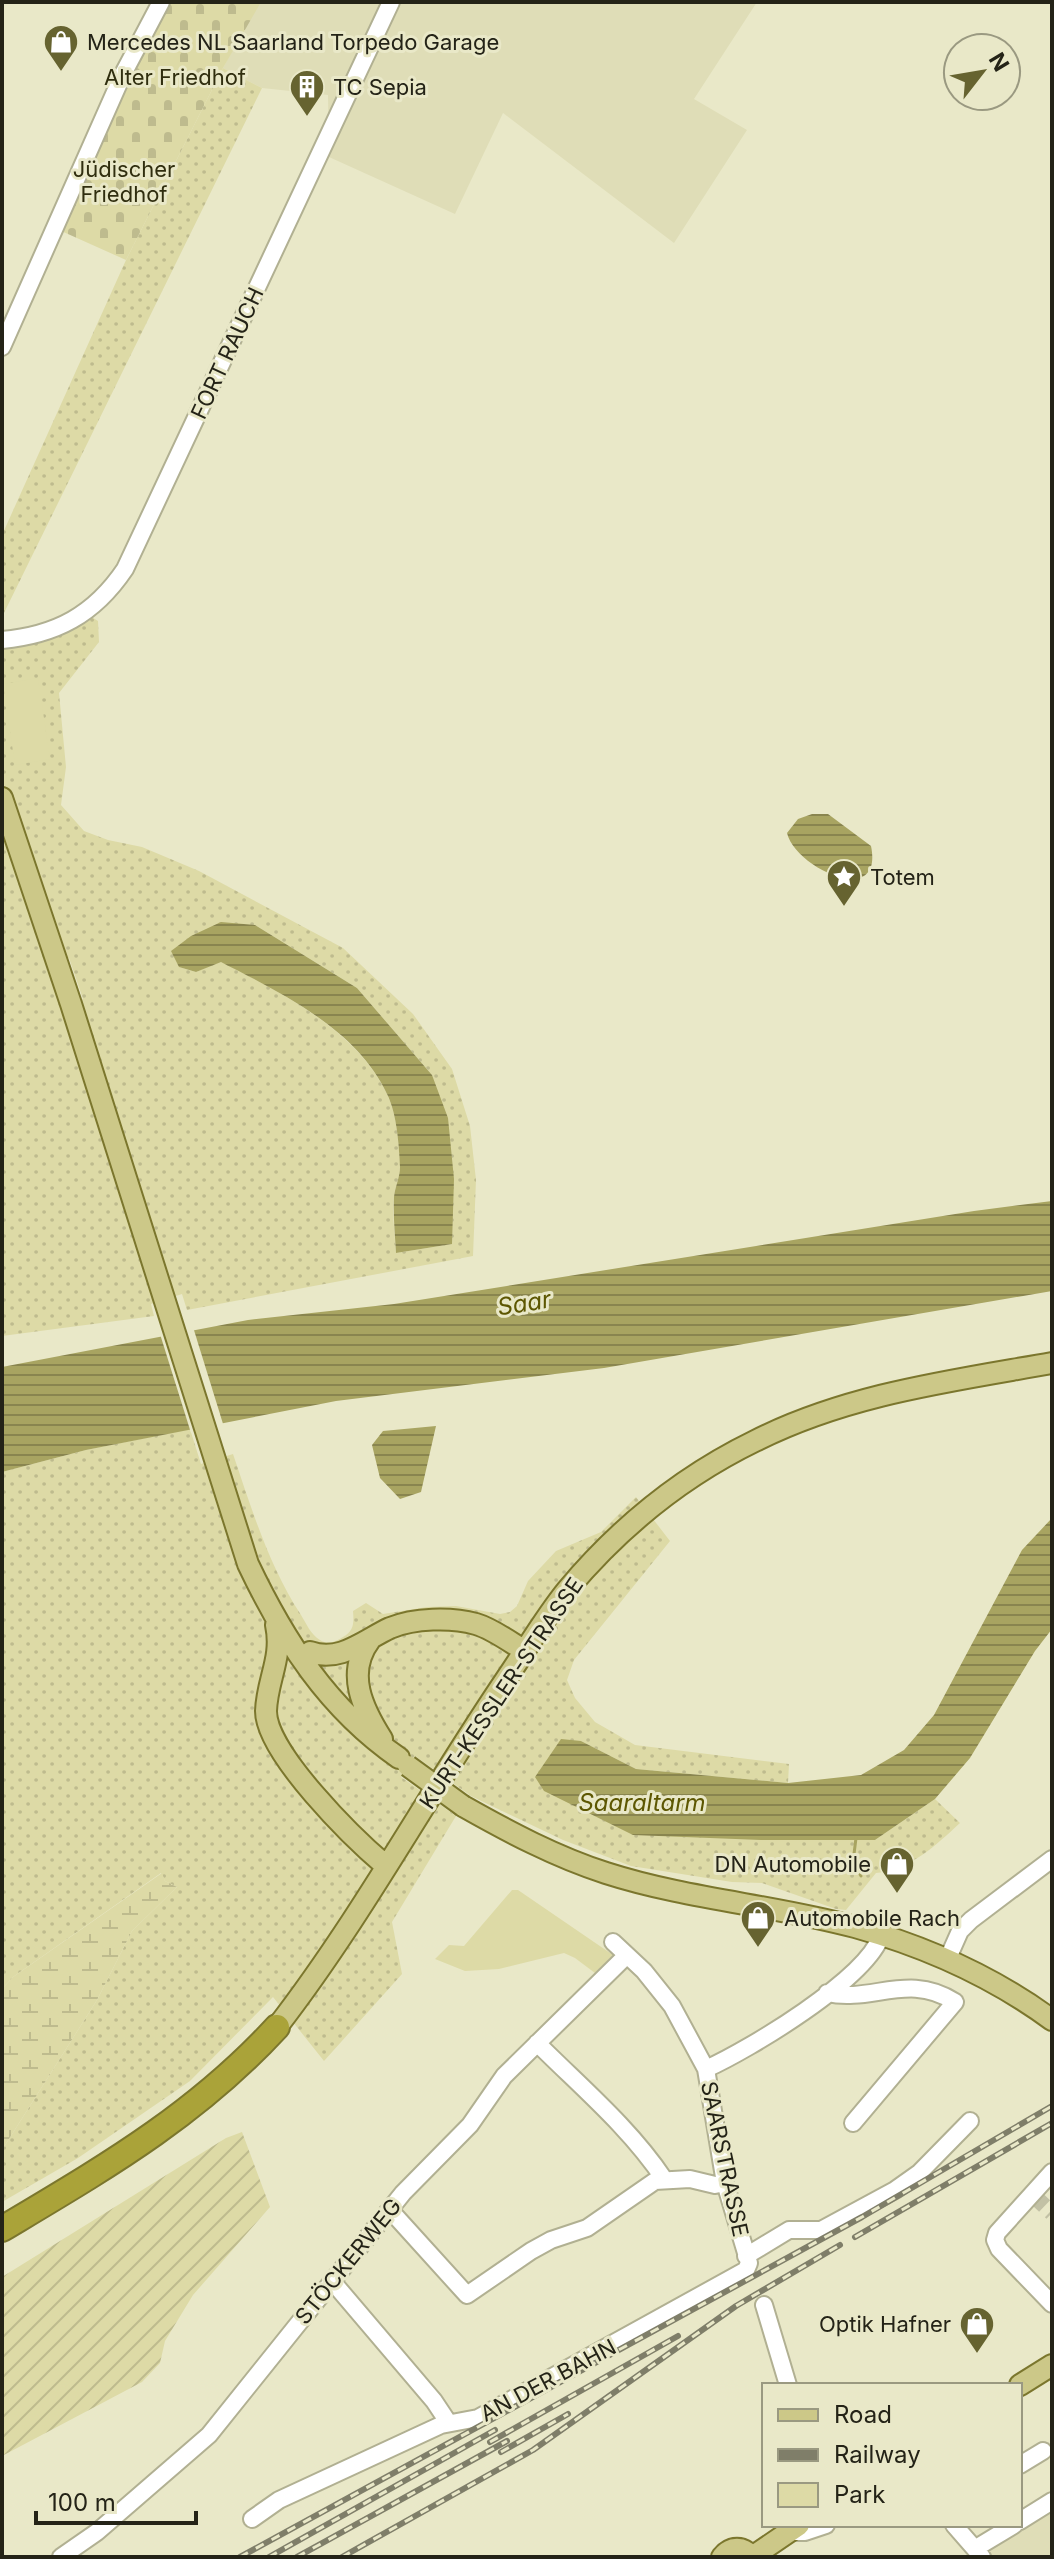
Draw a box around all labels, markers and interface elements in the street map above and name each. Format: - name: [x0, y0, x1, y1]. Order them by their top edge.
- shop icon: Mercedes NL Saarland Torpedo Garage: [42, 23, 80, 73]
- place label: Mercedes NL Saarland Torpedo Garage: [87, 29, 499, 55]
- north arrow: [942, 32, 1022, 112]
- text: N: [984, 48, 1015, 76]
- park label: Alter Friedhof: [104, 64, 246, 90]
- building icon: TC Sepia: [288, 68, 326, 118]
- place label: TC Sepia: [333, 74, 427, 100]
- park label: Jüdischer Friedhof: [73, 156, 175, 207]
- street label: FORT RAUCH: [185, 283, 269, 423]
- place icon: Totem: [825, 858, 863, 908]
- place label: Totem: [870, 864, 935, 890]
- water label: Saar: [495, 1284, 554, 1322]
- street label: KURT-KESSLER-STRASSE: [414, 1572, 588, 1814]
- water label: Saaraltarm: [578, 1788, 706, 1817]
- shop icon: DN Automobile: [878, 1845, 916, 1895]
- place label: DN Automobile: [715, 1851, 871, 1877]
- shop icon: Automobile Rach: [739, 1899, 777, 1949]
- place label: Automobile Rach: [784, 1905, 960, 1931]
- street label: SAARSTRASSE: [696, 2079, 754, 2239]
- street label: STÖCKERWEG: [289, 2193, 407, 2329]
- shop icon: Optik Hafner: [958, 2305, 996, 2355]
- place label: Optik Hafner: [819, 2311, 951, 2337]
- street label: AN DER BAHN: [476, 2333, 620, 2427]
- legend: [762, 2383, 1022, 2527]
- text: Road: [834, 2400, 892, 2429]
- text: Railway: [834, 2440, 921, 2469]
- scale bar: [36, 2475, 196, 2525]
- text: Park: [834, 2480, 885, 2509]
- text: 100 m: [48, 2488, 116, 2517]

